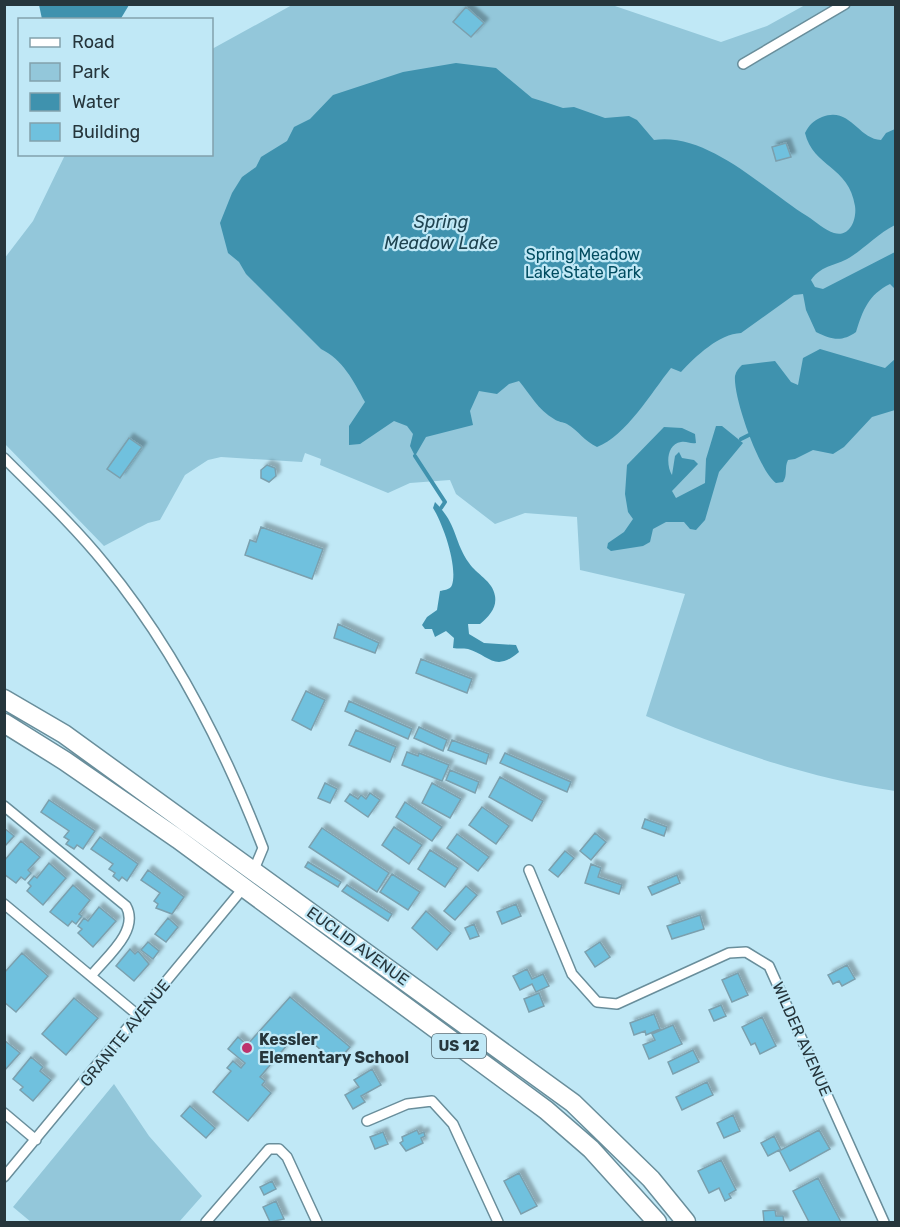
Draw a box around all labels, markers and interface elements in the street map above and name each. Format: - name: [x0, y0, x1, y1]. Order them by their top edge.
- legend: [18, 18, 213, 156]
- text: Road: [72, 31, 115, 53]
- text: Park: [72, 61, 110, 83]
- text: Water: [72, 91, 120, 113]
- text: Building: [72, 121, 140, 143]
- water label: Spring Meadow Lake: [384, 211, 498, 254]
- park label: Spring Meadow Lake State Park: [525, 245, 642, 282]
- street label: EUCLID AVENUE: [303, 903, 413, 989]
- street label: GRANITE AVENUE: [76, 976, 174, 1090]
- street label: WILDER AVENUE: [768, 979, 836, 1099]
- place label: Kessler Elementary School: [259, 1030, 409, 1067]
- road number: US 12: [432, 1034, 486, 1058]
- marker: Kessler Elementary School: [240, 1041, 254, 1055]

